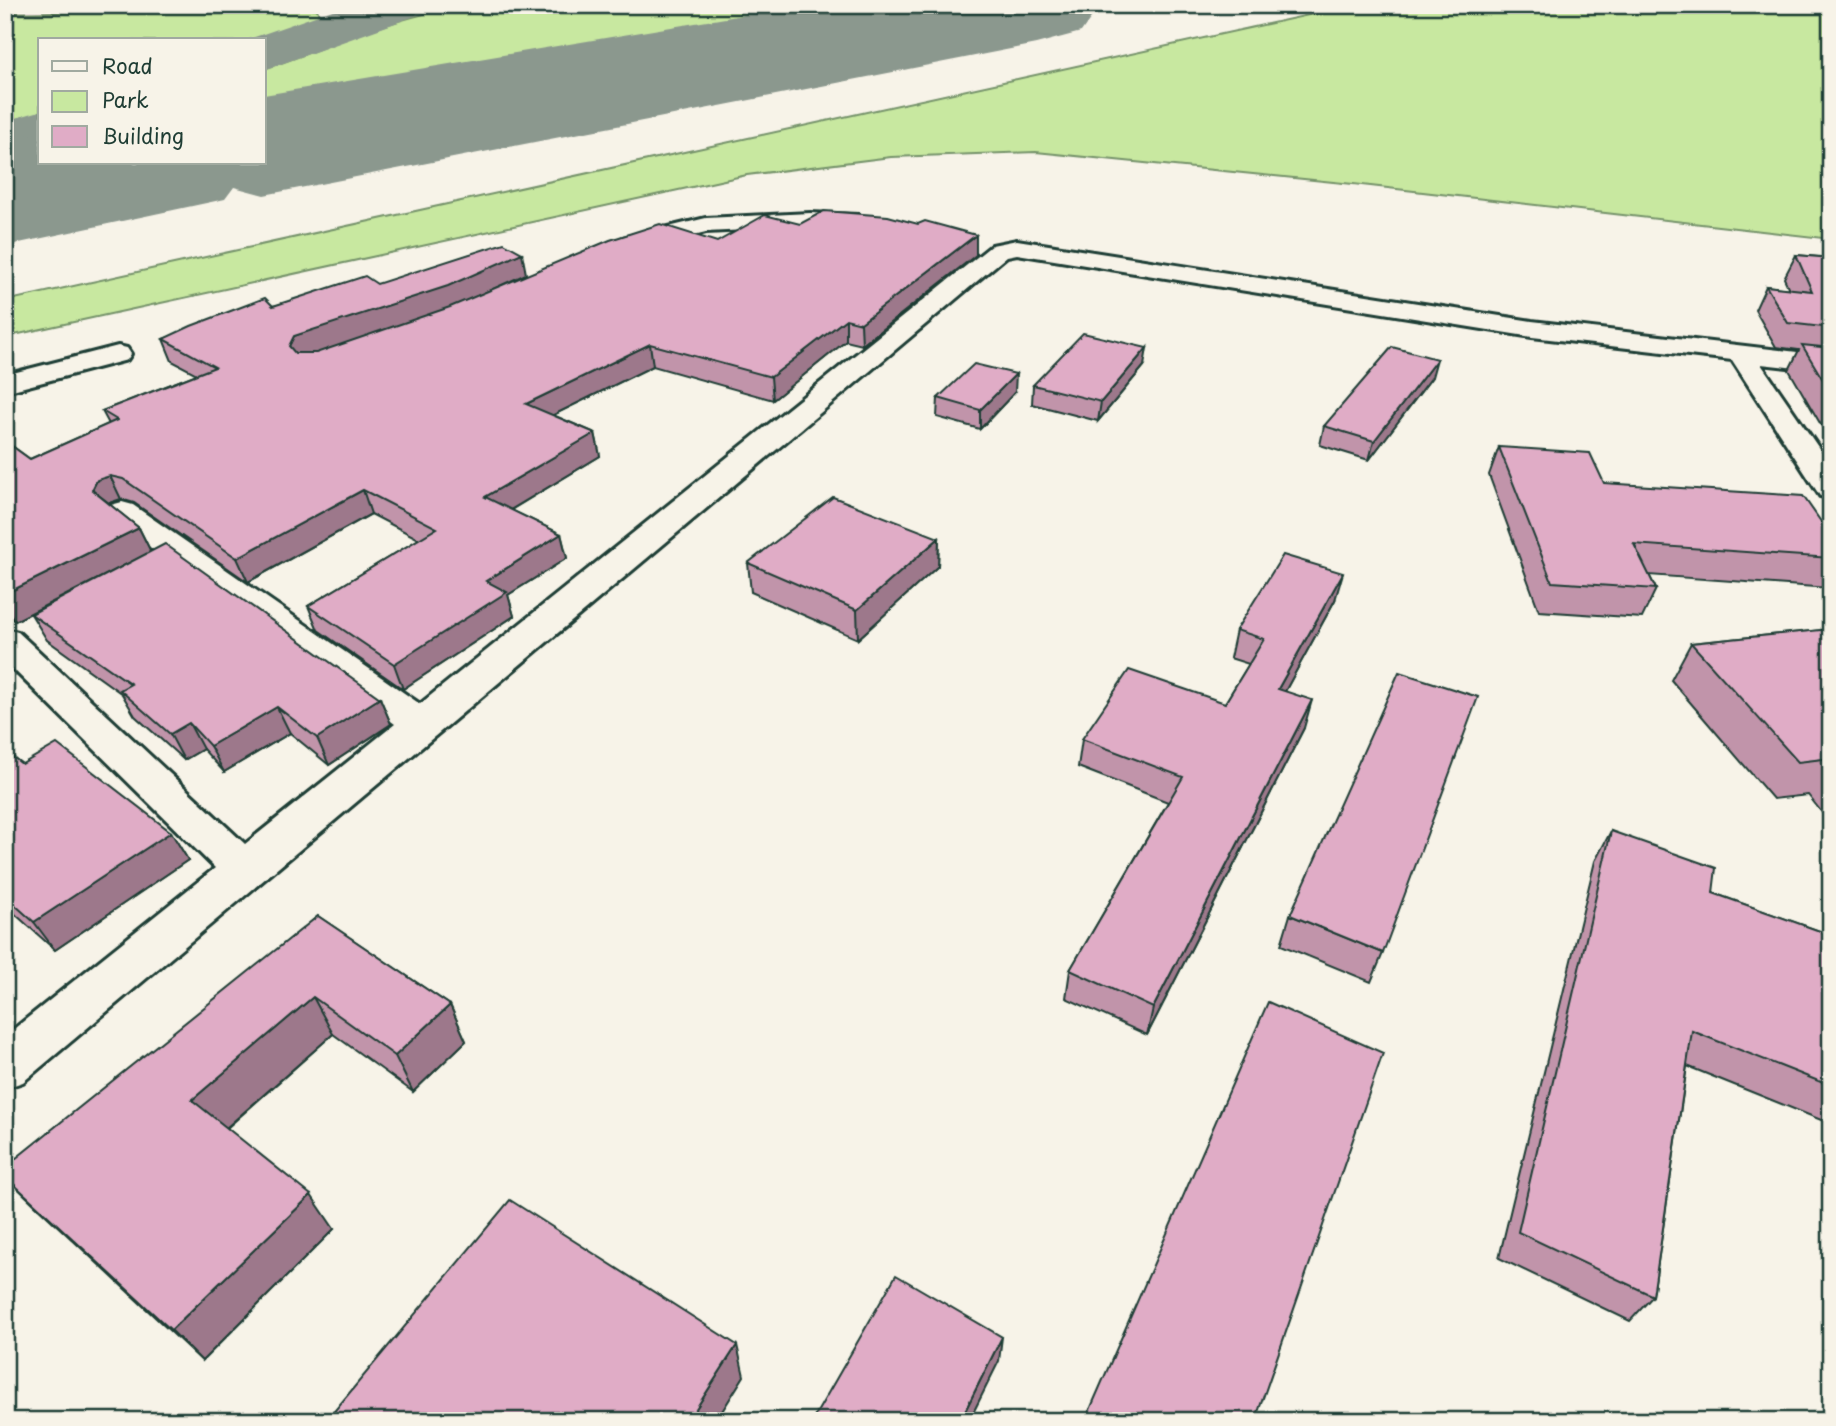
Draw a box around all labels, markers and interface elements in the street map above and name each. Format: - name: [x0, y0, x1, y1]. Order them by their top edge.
- legend: [38, 38, 266, 164]
- text: Road: [102, 49, 153, 81]
- text: Park: [102, 83, 149, 115]
- text: Building: [102, 119, 184, 151]

